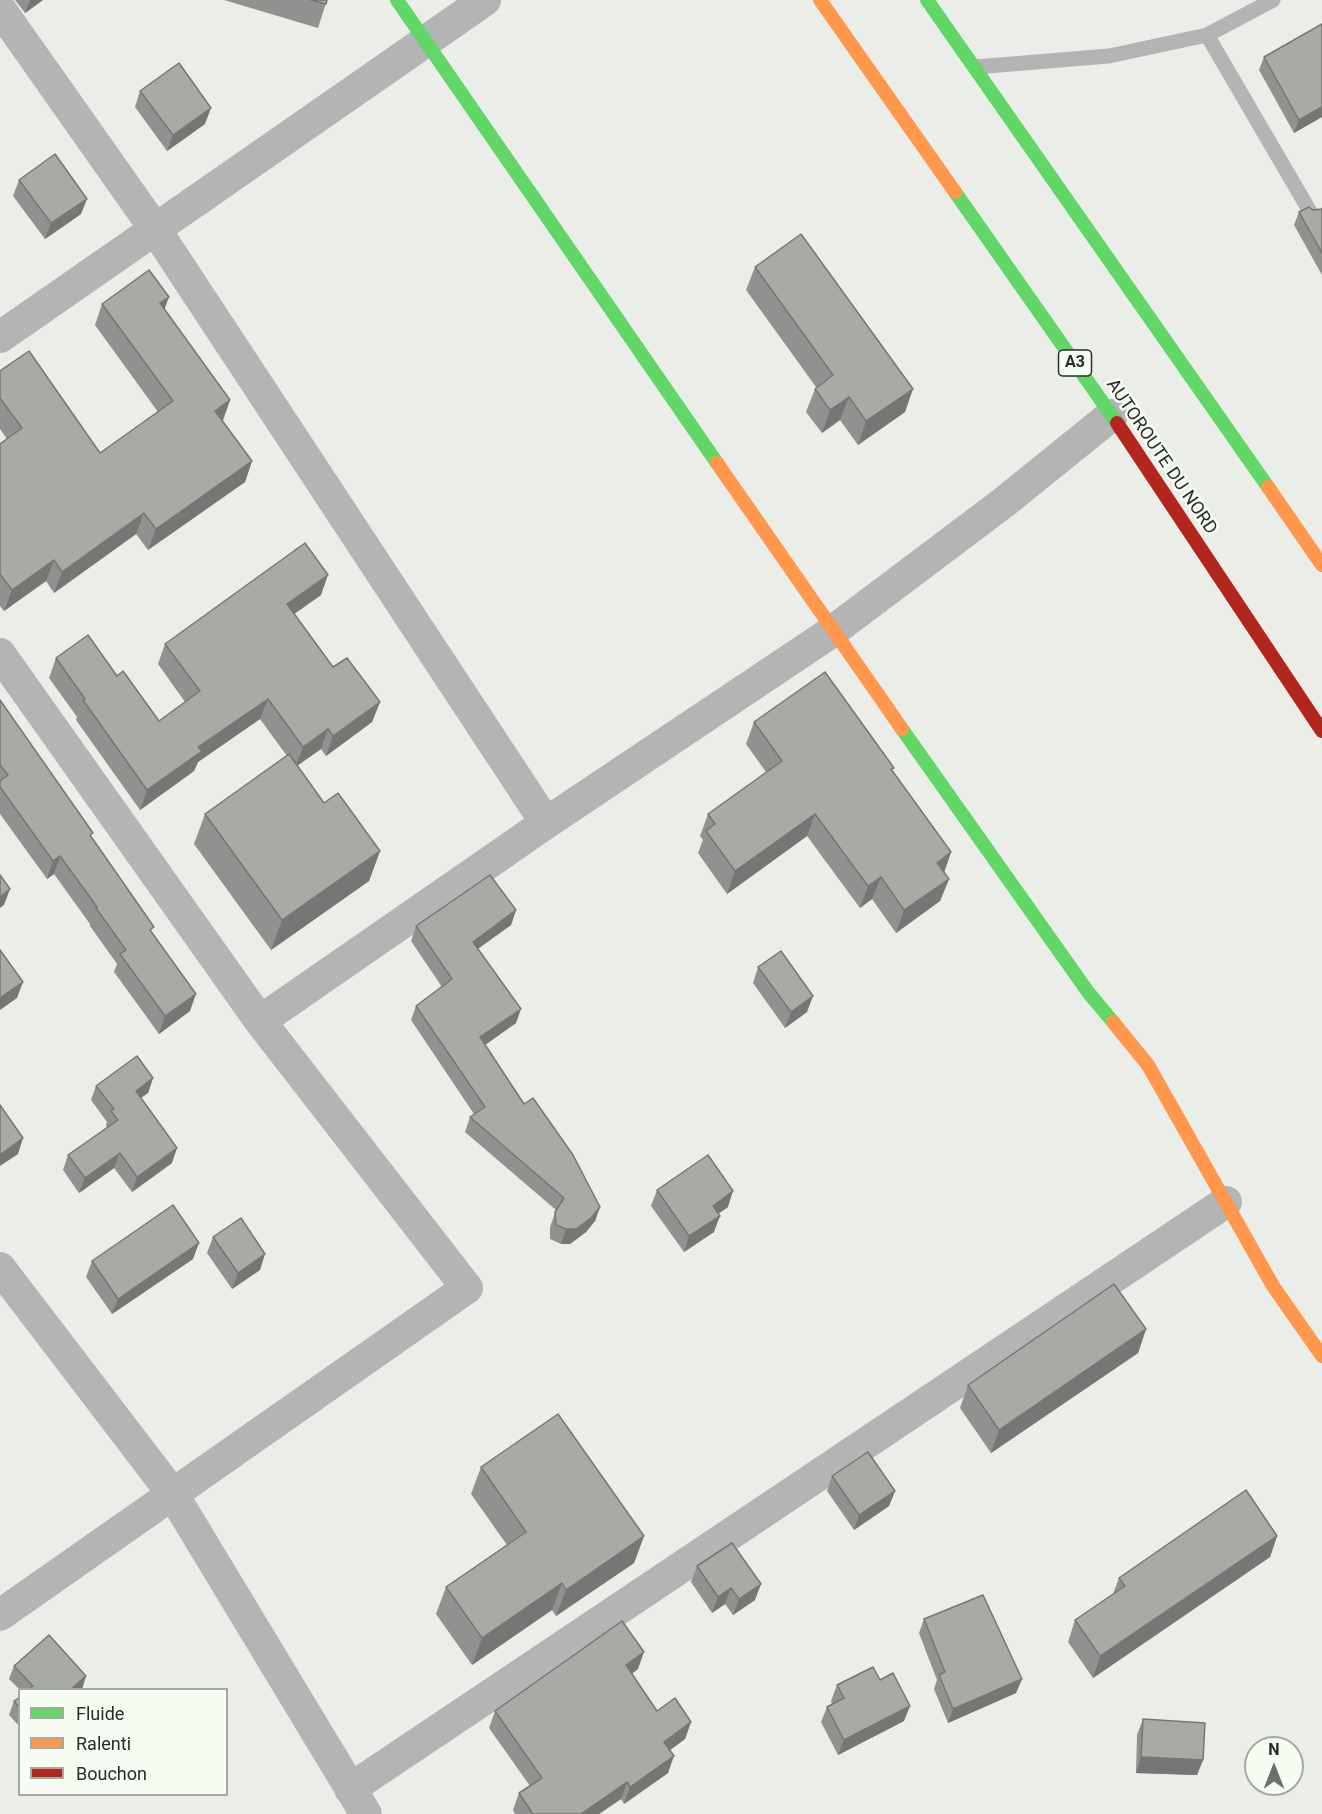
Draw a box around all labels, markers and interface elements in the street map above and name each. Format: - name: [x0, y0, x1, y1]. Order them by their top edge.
- road number: A3: [1058, 350, 1092, 376]
- street label: AUTOROUTE DU NORD: [1101, 375, 1221, 539]
- legend: [18, 1688, 228, 1796]
- text: Fluide: [76, 1703, 124, 1724]
- text: Ralenti: [76, 1733, 131, 1754]
- north arrow: [1244, 1736, 1304, 1796]
- text: N: [1268, 1740, 1280, 1759]
- text: Bouchon: [76, 1763, 147, 1784]

